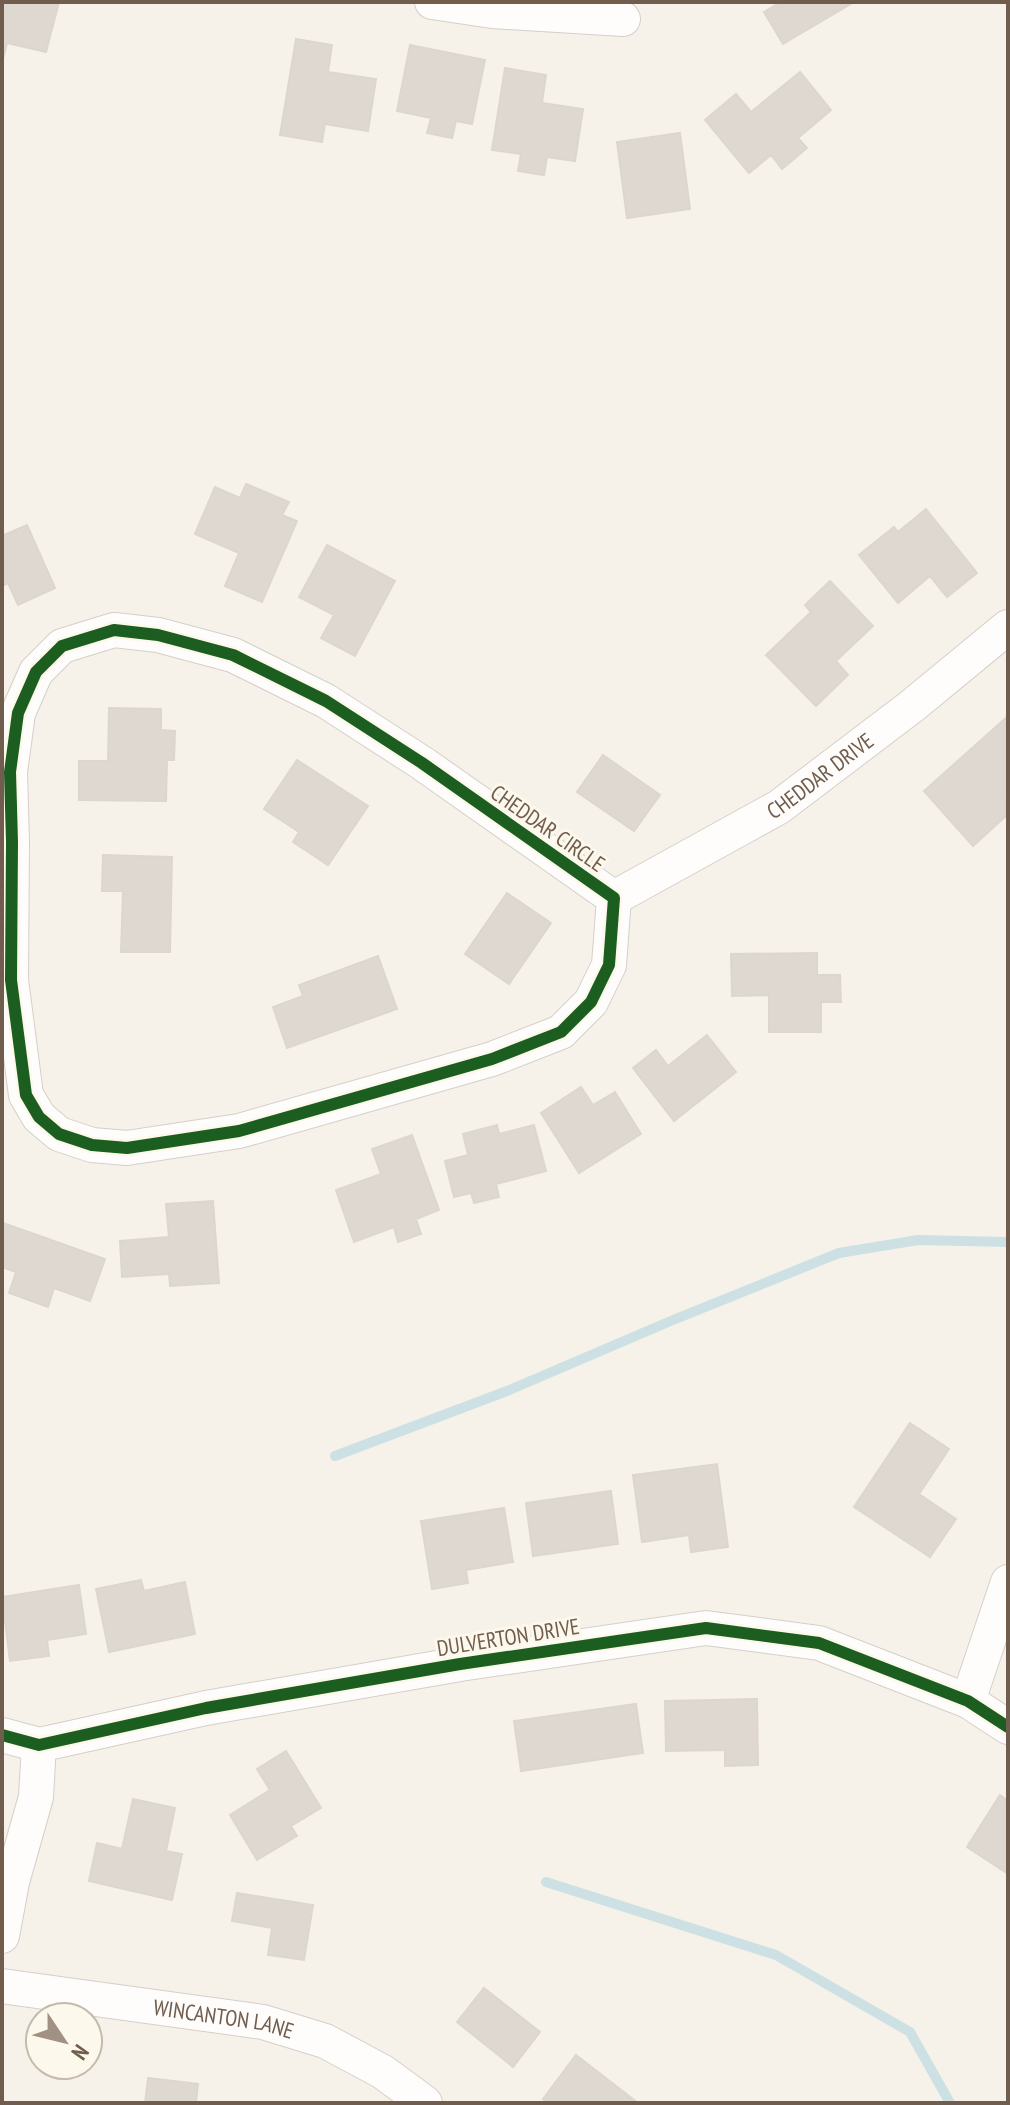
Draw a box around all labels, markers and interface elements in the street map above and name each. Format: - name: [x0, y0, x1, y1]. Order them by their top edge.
- street label: CHEDDAR DRIVE: [762, 726, 879, 825]
- street label: CHEDDAR CIRCLE: [485, 778, 611, 878]
- street label: DULVERTON DRIVE: [435, 1612, 581, 1662]
- street label: WINCANTON LANE: [152, 1993, 297, 2045]
- north arrow: [24, 2001, 104, 2081]
- text: N: [66, 2040, 95, 2065]

